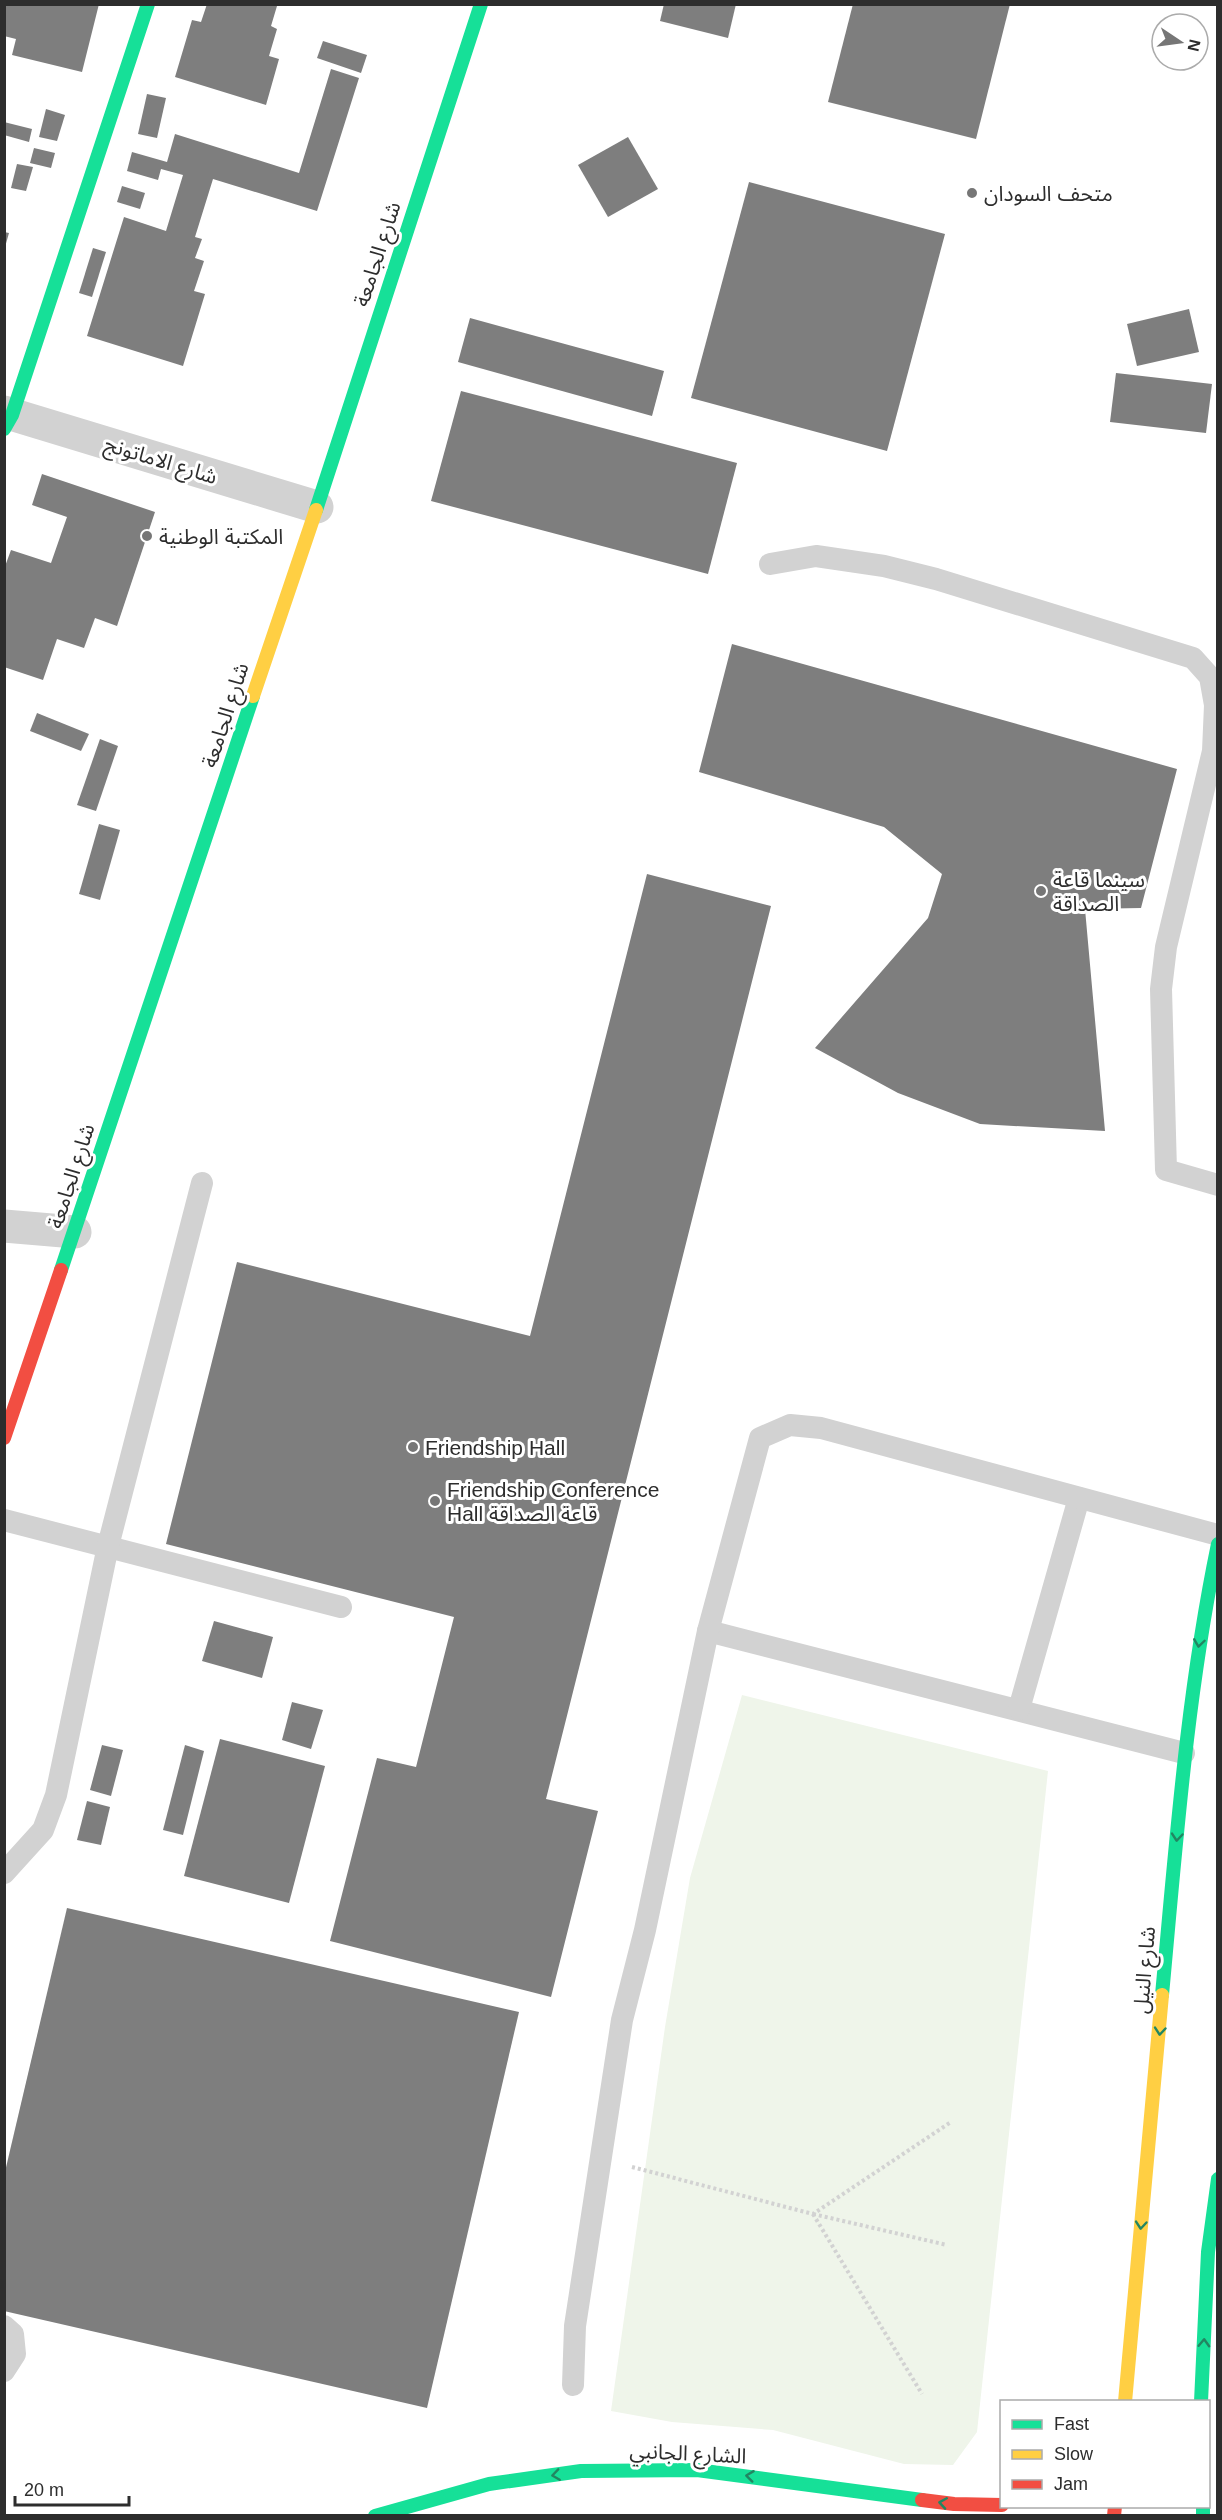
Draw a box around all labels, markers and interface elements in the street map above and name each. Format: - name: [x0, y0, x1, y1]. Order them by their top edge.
- north arrow: [1150, 12, 1210, 72]
- text: N: [1185, 38, 1204, 53]
- place label: متحف السودان: [984, 182, 1113, 206]
- marker: متحف السودان: [965, 186, 979, 200]
- street label: شارع الجامعة: [349, 199, 409, 311]
- street label: شارع الاماتونج: [101, 432, 220, 492]
- place label: المكتبة الوطنية: [159, 525, 283, 549]
- marker: المكتبة الوطنية: [140, 529, 154, 543]
- street label: شارع الجامعة: [197, 660, 257, 772]
- place label: سينما قاعة الصداقة: [1053, 868, 1145, 915]
- marker: سينما قاعة الصداقة: [1034, 884, 1048, 898]
- street label: شارع الجامعة: [43, 1121, 103, 1233]
- place label: Friendship Hall: [425, 1436, 565, 1459]
- marker: Friendship Hall: [406, 1440, 420, 1454]
- place label: Friendship Conference Hall قاعة الصداقة: [447, 1478, 659, 1525]
- marker: Friendship Conference Hall قاعة الصداقة: [428, 1494, 442, 1508]
- one-way arrow: [1194, 1639, 1206, 1648]
- one-way arrow: [1171, 1832, 1184, 1841]
- street label: شارع النيل: [1129, 1925, 1163, 2015]
- one-way arrow: [1154, 2027, 1167, 2036]
- one-way arrow: [1135, 2221, 1148, 2230]
- one-way arrow: [1197, 2339, 1210, 2348]
- legend: [1000, 2400, 1210, 2508]
- text: Fast: [1054, 2414, 1089, 2434]
- street label: الشارع الجانبي: [629, 2438, 747, 2472]
- text: Slow: [1054, 2444, 1094, 2464]
- one-way arrow: [551, 2468, 560, 2480]
- scale bar: [15, 2469, 129, 2507]
- one-way arrow: [745, 2470, 755, 2483]
- text: Jam: [1054, 2474, 1088, 2494]
- text: 20 m: [24, 2480, 64, 2500]
- one-way arrow: [939, 2497, 948, 2509]

